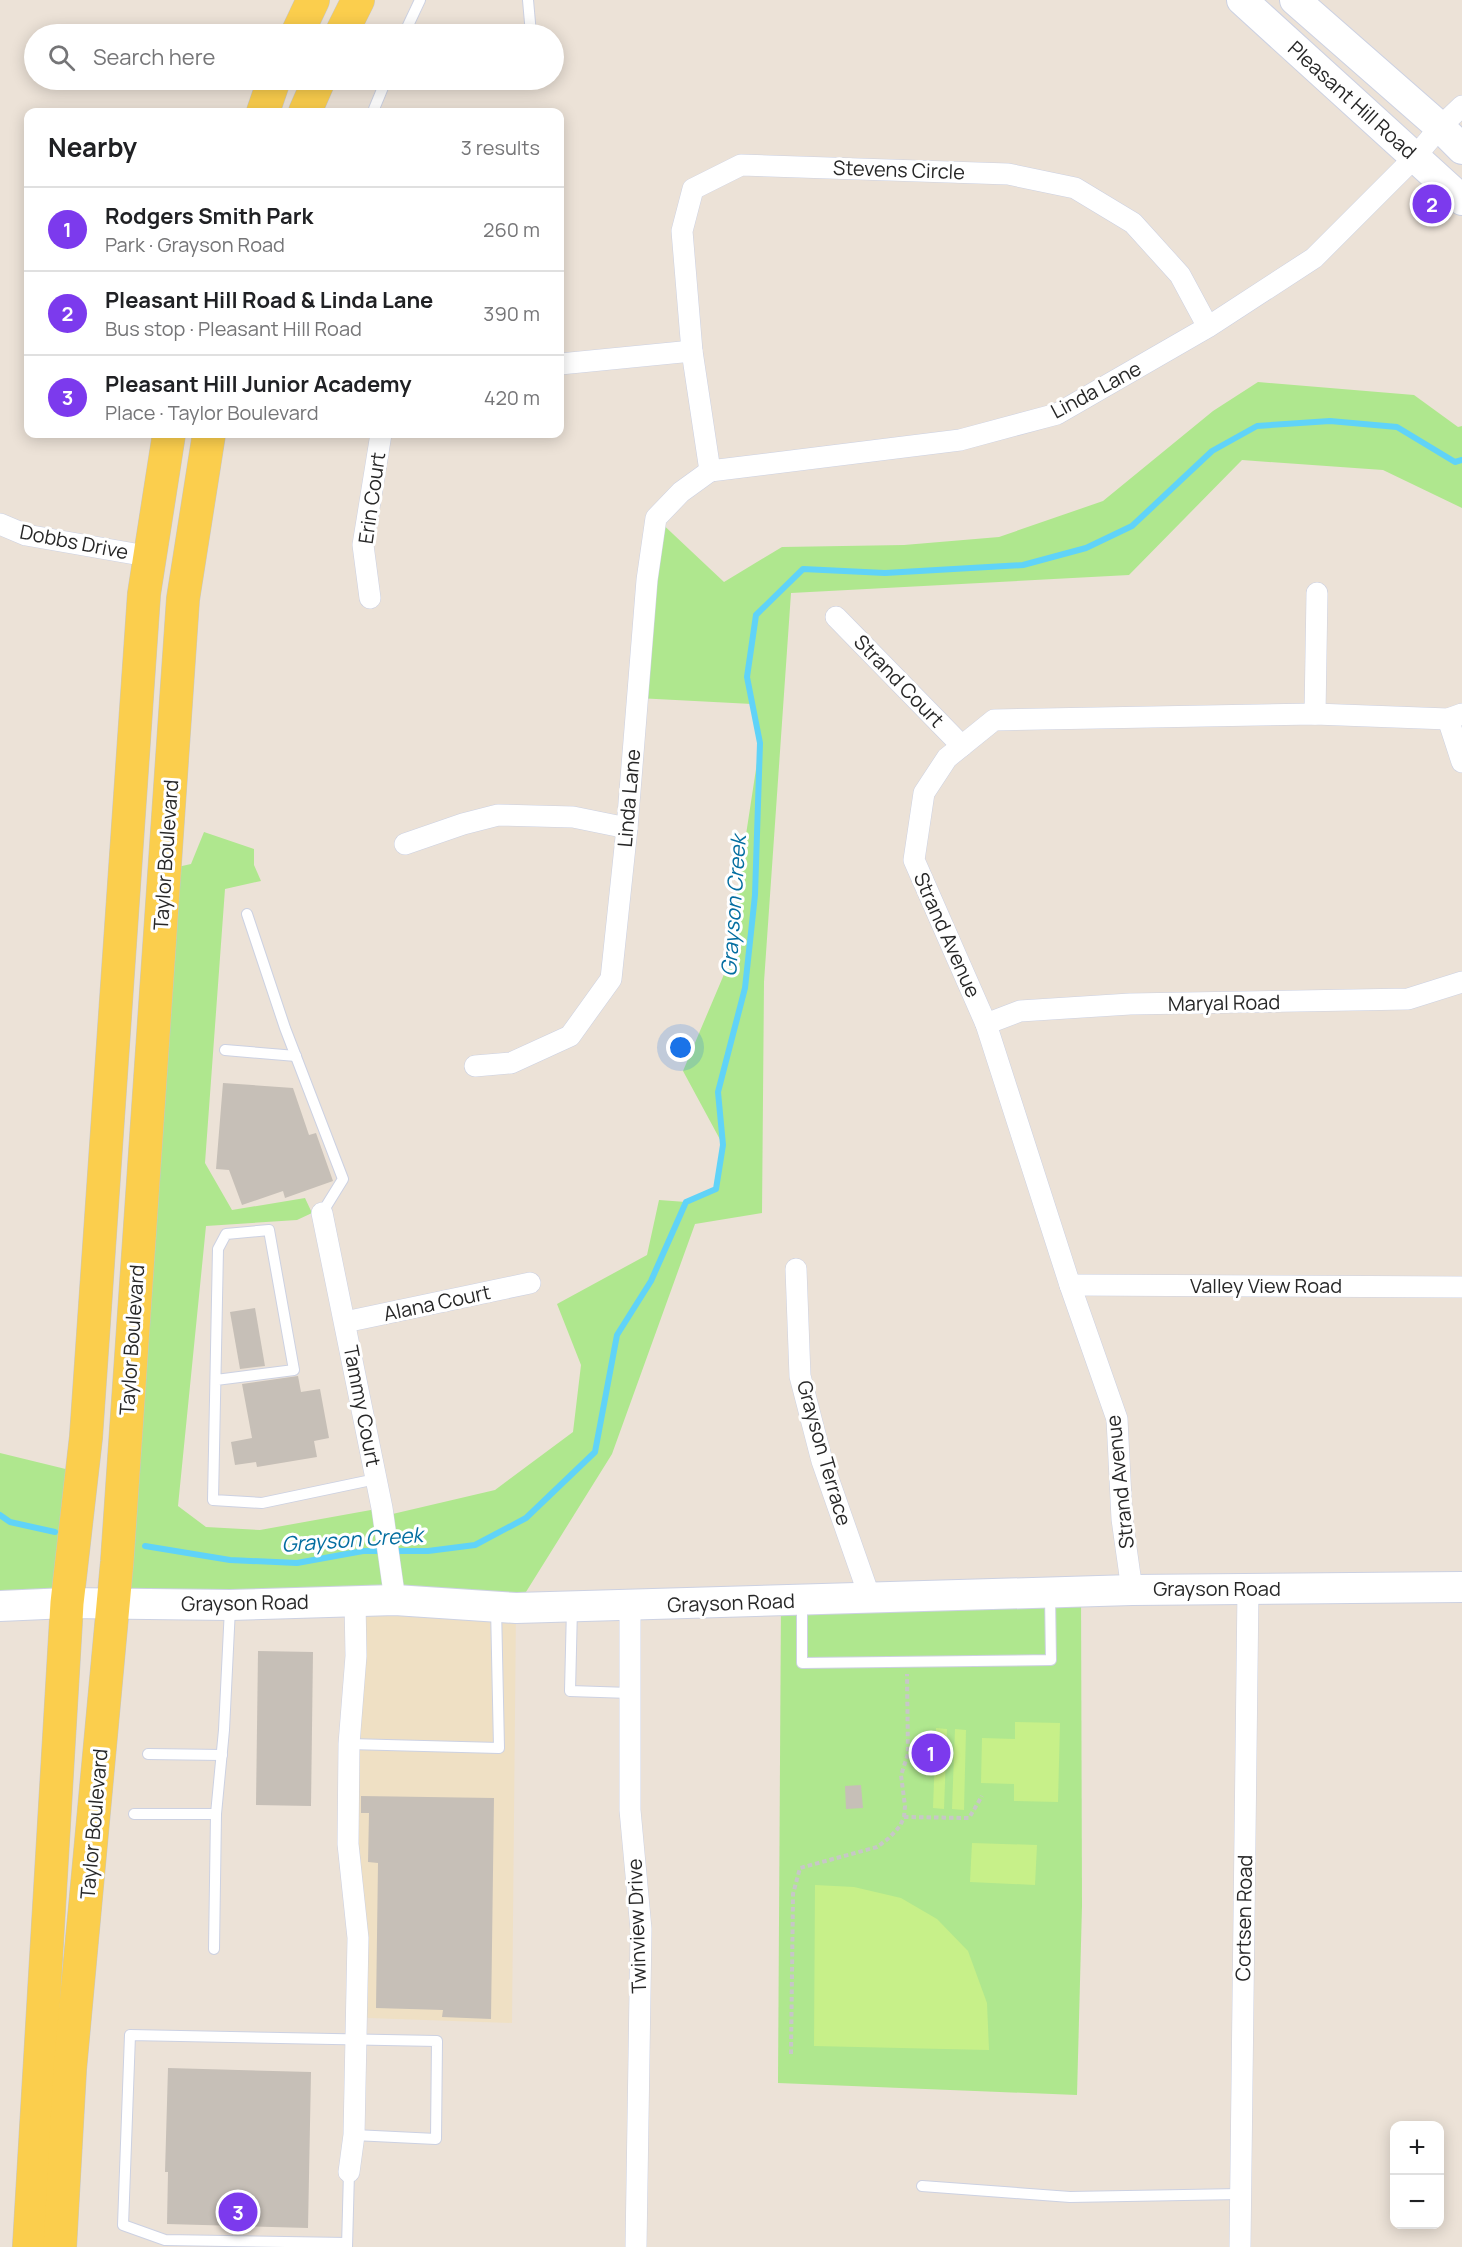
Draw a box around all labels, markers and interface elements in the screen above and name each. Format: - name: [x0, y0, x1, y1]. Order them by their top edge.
- search box: [24, 24, 564, 90]
- street label: Pleasant Hill Road: [1282, 35, 1422, 165]
- icon: search: [45, 41, 78, 74]
- text: Search here: [93, 42, 215, 72]
- text: Nearby: [48, 129, 137, 165]
- text: 3 results: [461, 134, 540, 161]
- street label: Stevens Circle: [833, 154, 965, 185]
- pin: 2: [1412, 182, 1452, 226]
- text: Rodgers Smith Park: [105, 201, 313, 231]
- text: 1: [63, 216, 72, 243]
- text: 260 m: [483, 216, 540, 243]
- text: Park · Grayson Road: [105, 231, 285, 258]
- text: Pleasant Hill Road & Linda Lane: [105, 285, 433, 315]
- text: 2: [62, 300, 73, 327]
- text: 390 m: [483, 300, 540, 327]
- text: Bus stop · Pleasant Hill Road: [105, 315, 362, 342]
- street label: Linda Lane: [1046, 355, 1146, 425]
- text: Pleasant Hill Junior Academy: [105, 369, 411, 399]
- text: 3: [62, 384, 73, 411]
- text: 420 m: [484, 384, 540, 411]
- text: Place · Taylor Boulevard: [105, 399, 319, 426]
- street label: Erin Court: [352, 450, 391, 546]
- street label: Dobbs Drive: [17, 518, 131, 565]
- street label: Strand Court: [848, 628, 950, 733]
- street label: Linda Lane: [611, 748, 646, 848]
- street label: Taylor Boulevard: [147, 779, 184, 931]
- water label: Grayson Creek: [714, 832, 752, 978]
- street label: Strand Avenue: [908, 868, 987, 1002]
- street label: Maryal Road: [1168, 988, 1280, 1017]
- your location: [666, 1033, 695, 1062]
- street label: Taylor Boulevard: [113, 1264, 150, 1416]
- street label: Valley View Road: [1190, 1272, 1342, 1299]
- street label: Alana Court: [381, 1278, 493, 1327]
- street label: Tammy Court: [338, 1343, 387, 1469]
- street label: Grayson Terrace: [791, 1377, 858, 1529]
- street label: Strand Avenue: [1099, 1414, 1140, 1550]
- water label: Grayson Creek: [280, 1520, 426, 1558]
- street label: Grayson Road: [1153, 1575, 1281, 1602]
- street label: Grayson Road: [667, 1587, 795, 1618]
- street label: Grayson Road: [181, 1588, 309, 1617]
- pin: 1: [912, 1730, 950, 1776]
- street label: Taylor Boulevard: [73, 1748, 114, 1900]
- street label: Cortsen Road: [1229, 1854, 1258, 1981]
- street label: Twinview Drive: [621, 1858, 652, 1994]
- map controls: [1390, 2121, 1444, 2229]
- button: +: [1390, 2121, 1444, 2175]
- button: −: [1390, 2175, 1444, 2229]
- pin: 3: [218, 2190, 258, 2234]

